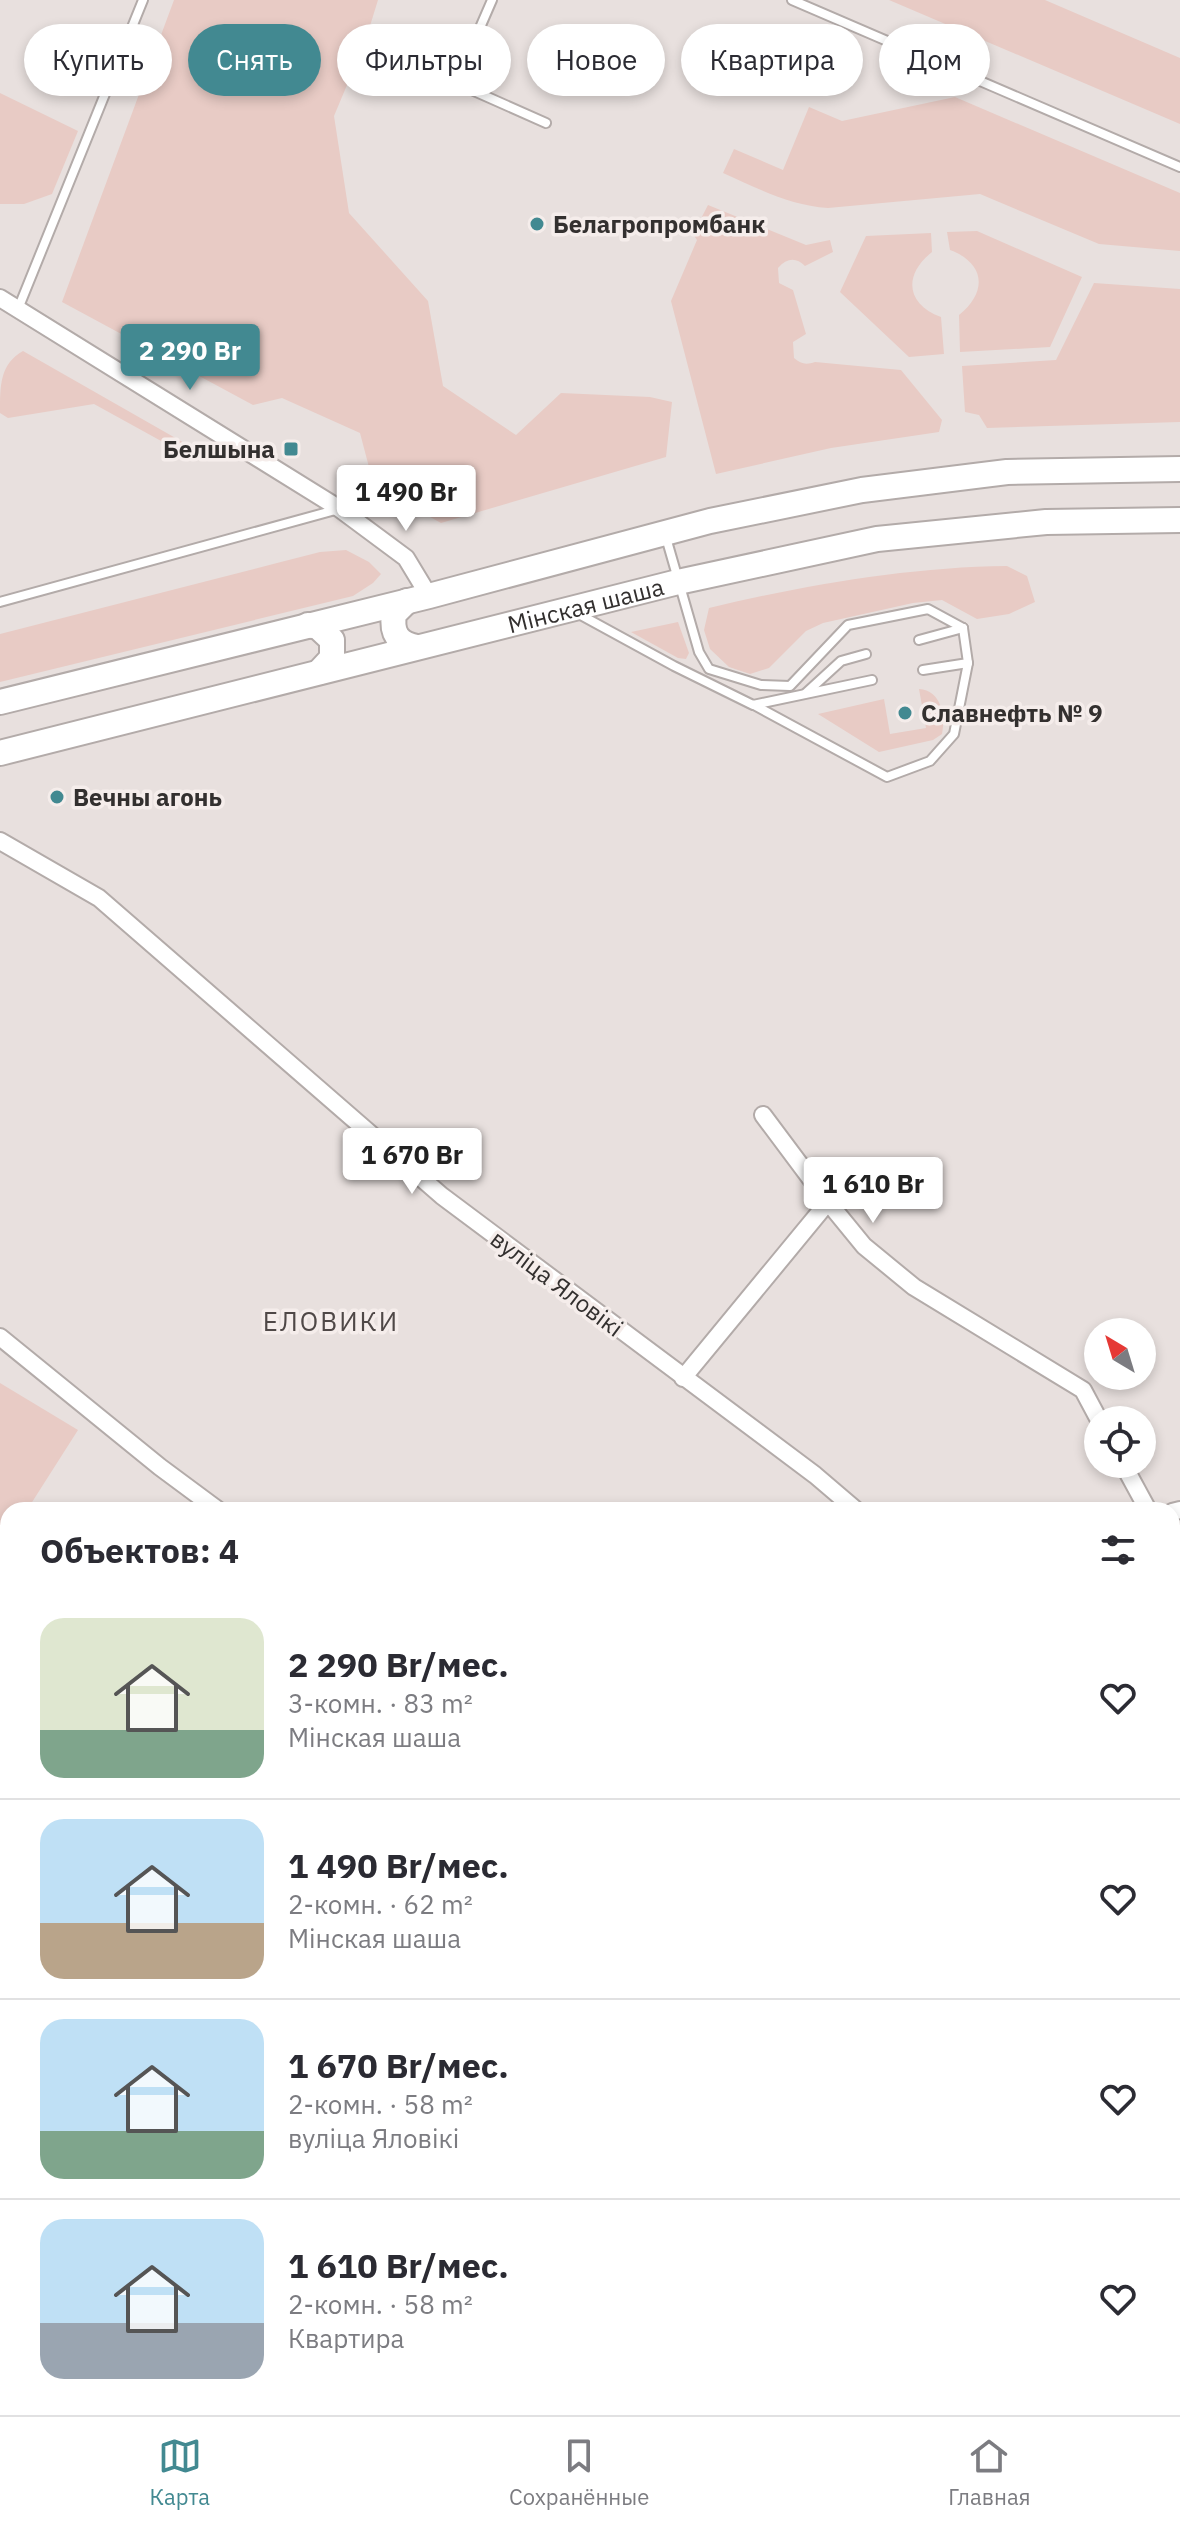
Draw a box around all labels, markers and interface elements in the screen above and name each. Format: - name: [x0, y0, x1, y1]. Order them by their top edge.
- chip: Купить: [24, 24, 172, 96]
- chip: Снять: [188, 24, 321, 96]
- chip: Фильтры: [337, 24, 511, 96]
- chip: Новое: [527, 24, 665, 96]
- chip: Квартира: [681, 24, 863, 96]
- chip: Дом: [879, 24, 990, 96]
- place label: Белагропромбанк: [553, 208, 765, 240]
- marker: Белагропромбанк: [528, 215, 546, 233]
- pin: 2 290 Br: [107, 324, 273, 392]
- text: 2 290 Br: [139, 333, 241, 367]
- place label: Белшына: [163, 433, 275, 465]
- marker: Белшына: [282, 440, 300, 458]
- pin: 1 490 Br: [323, 465, 489, 533]
- text: 1 490 Br: [355, 474, 457, 508]
- street label: Мінская шаша: [504, 570, 667, 640]
- place label: Славнефть № 9: [921, 697, 1103, 729]
- marker: Славнефть № 9: [896, 704, 914, 722]
- place label: Вечны агонь: [73, 781, 222, 813]
- marker: Вечны агонь: [48, 788, 66, 806]
- pin: 1 670 Br: [329, 1128, 495, 1196]
- text: 1 670 Br: [361, 1137, 463, 1171]
- pin: 1 610 Br: [790, 1157, 956, 1225]
- text: 1 610 Br: [822, 1166, 924, 1200]
- street label: вуліца Яловікі: [484, 1223, 630, 1343]
- district label: ЕЛОВИКИ: [263, 1304, 399, 1338]
- north arrow: [1084, 1318, 1156, 1390]
- map controls: [1084, 1318, 1156, 1478]
- button: locate: [1084, 1406, 1156, 1478]
- text: Объектов: 4: [40, 1528, 239, 1572]
- icon: filters: [1096, 1528, 1140, 1572]
- text: 2 290 Br/мес.: [288, 1642, 509, 1686]
- icon: home: [104, 1650, 200, 1746]
- icon: heart: [1096, 1676, 1140, 1720]
- text: 3-комн. · 83 m²: [288, 1686, 473, 1720]
- text: Мінская шаша: [288, 1720, 461, 1754]
- text: 1 490 Br/мес.: [288, 1843, 509, 1887]
- icon: home: [104, 1851, 200, 1947]
- icon: heart: [1096, 1877, 1140, 1921]
- text: 2-комн. · 62 m²: [288, 1887, 473, 1921]
- text: Мінская шаша: [288, 1921, 461, 1955]
- text: 1 670 Br/мес.: [288, 2043, 509, 2087]
- icon: home: [104, 2051, 200, 2147]
- icon: heart: [1096, 2077, 1140, 2121]
- text: 2-комн. · 58 m²: [288, 2087, 473, 2121]
- text: вуліца Яловікі: [288, 2121, 459, 2155]
- text: 1 610 Br/мес.: [288, 2243, 509, 2287]
- icon: home: [104, 2251, 200, 2347]
- icon: heart: [1096, 2277, 1140, 2321]
- text: 2-комн. · 58 m²: [288, 2287, 473, 2321]
- text: Квартира: [288, 2321, 405, 2355]
- tab: Карта: [149, 2434, 210, 2511]
- tab: Сохранённые: [509, 2434, 649, 2511]
- tab: Главная: [948, 2434, 1031, 2511]

